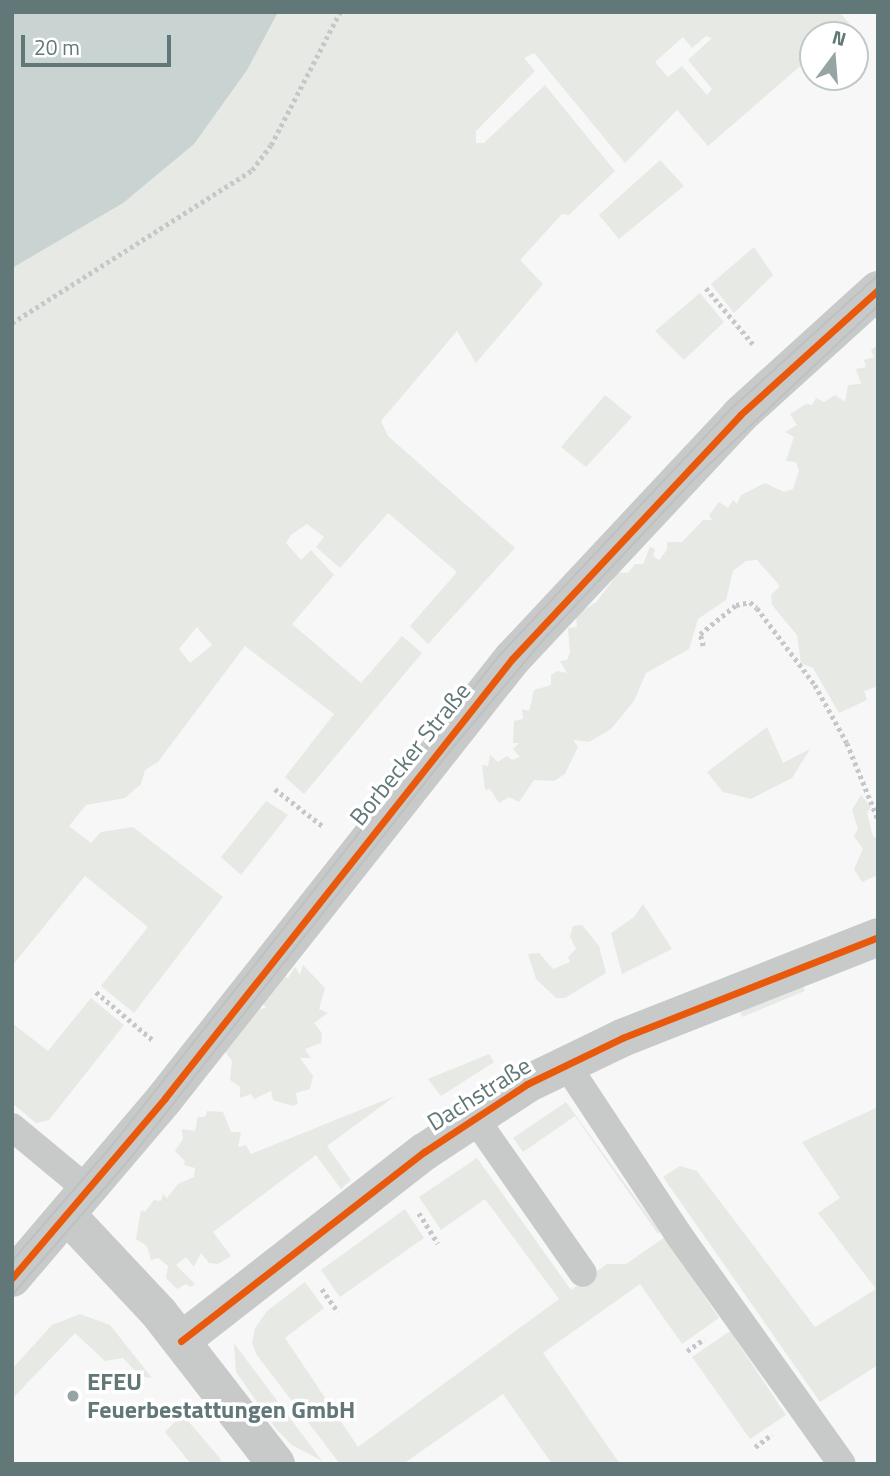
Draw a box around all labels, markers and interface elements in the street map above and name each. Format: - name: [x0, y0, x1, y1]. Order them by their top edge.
- scale bar: [24, 21, 175, 65]
- north arrow: [799, 21, 869, 91]
- text: N: [829, 21, 850, 53]
- text: 20 m: [34, 31, 80, 63]
- street label: Borbecker Straße: [344, 677, 476, 831]
- street label: Dachstraße: [422, 1051, 536, 1137]
- place label: EFEU Feuerbestattungen GmbH: [87, 1368, 355, 1424]
- marker: EFEU Feuerbestattungen GmbH: [65, 1388, 81, 1404]

